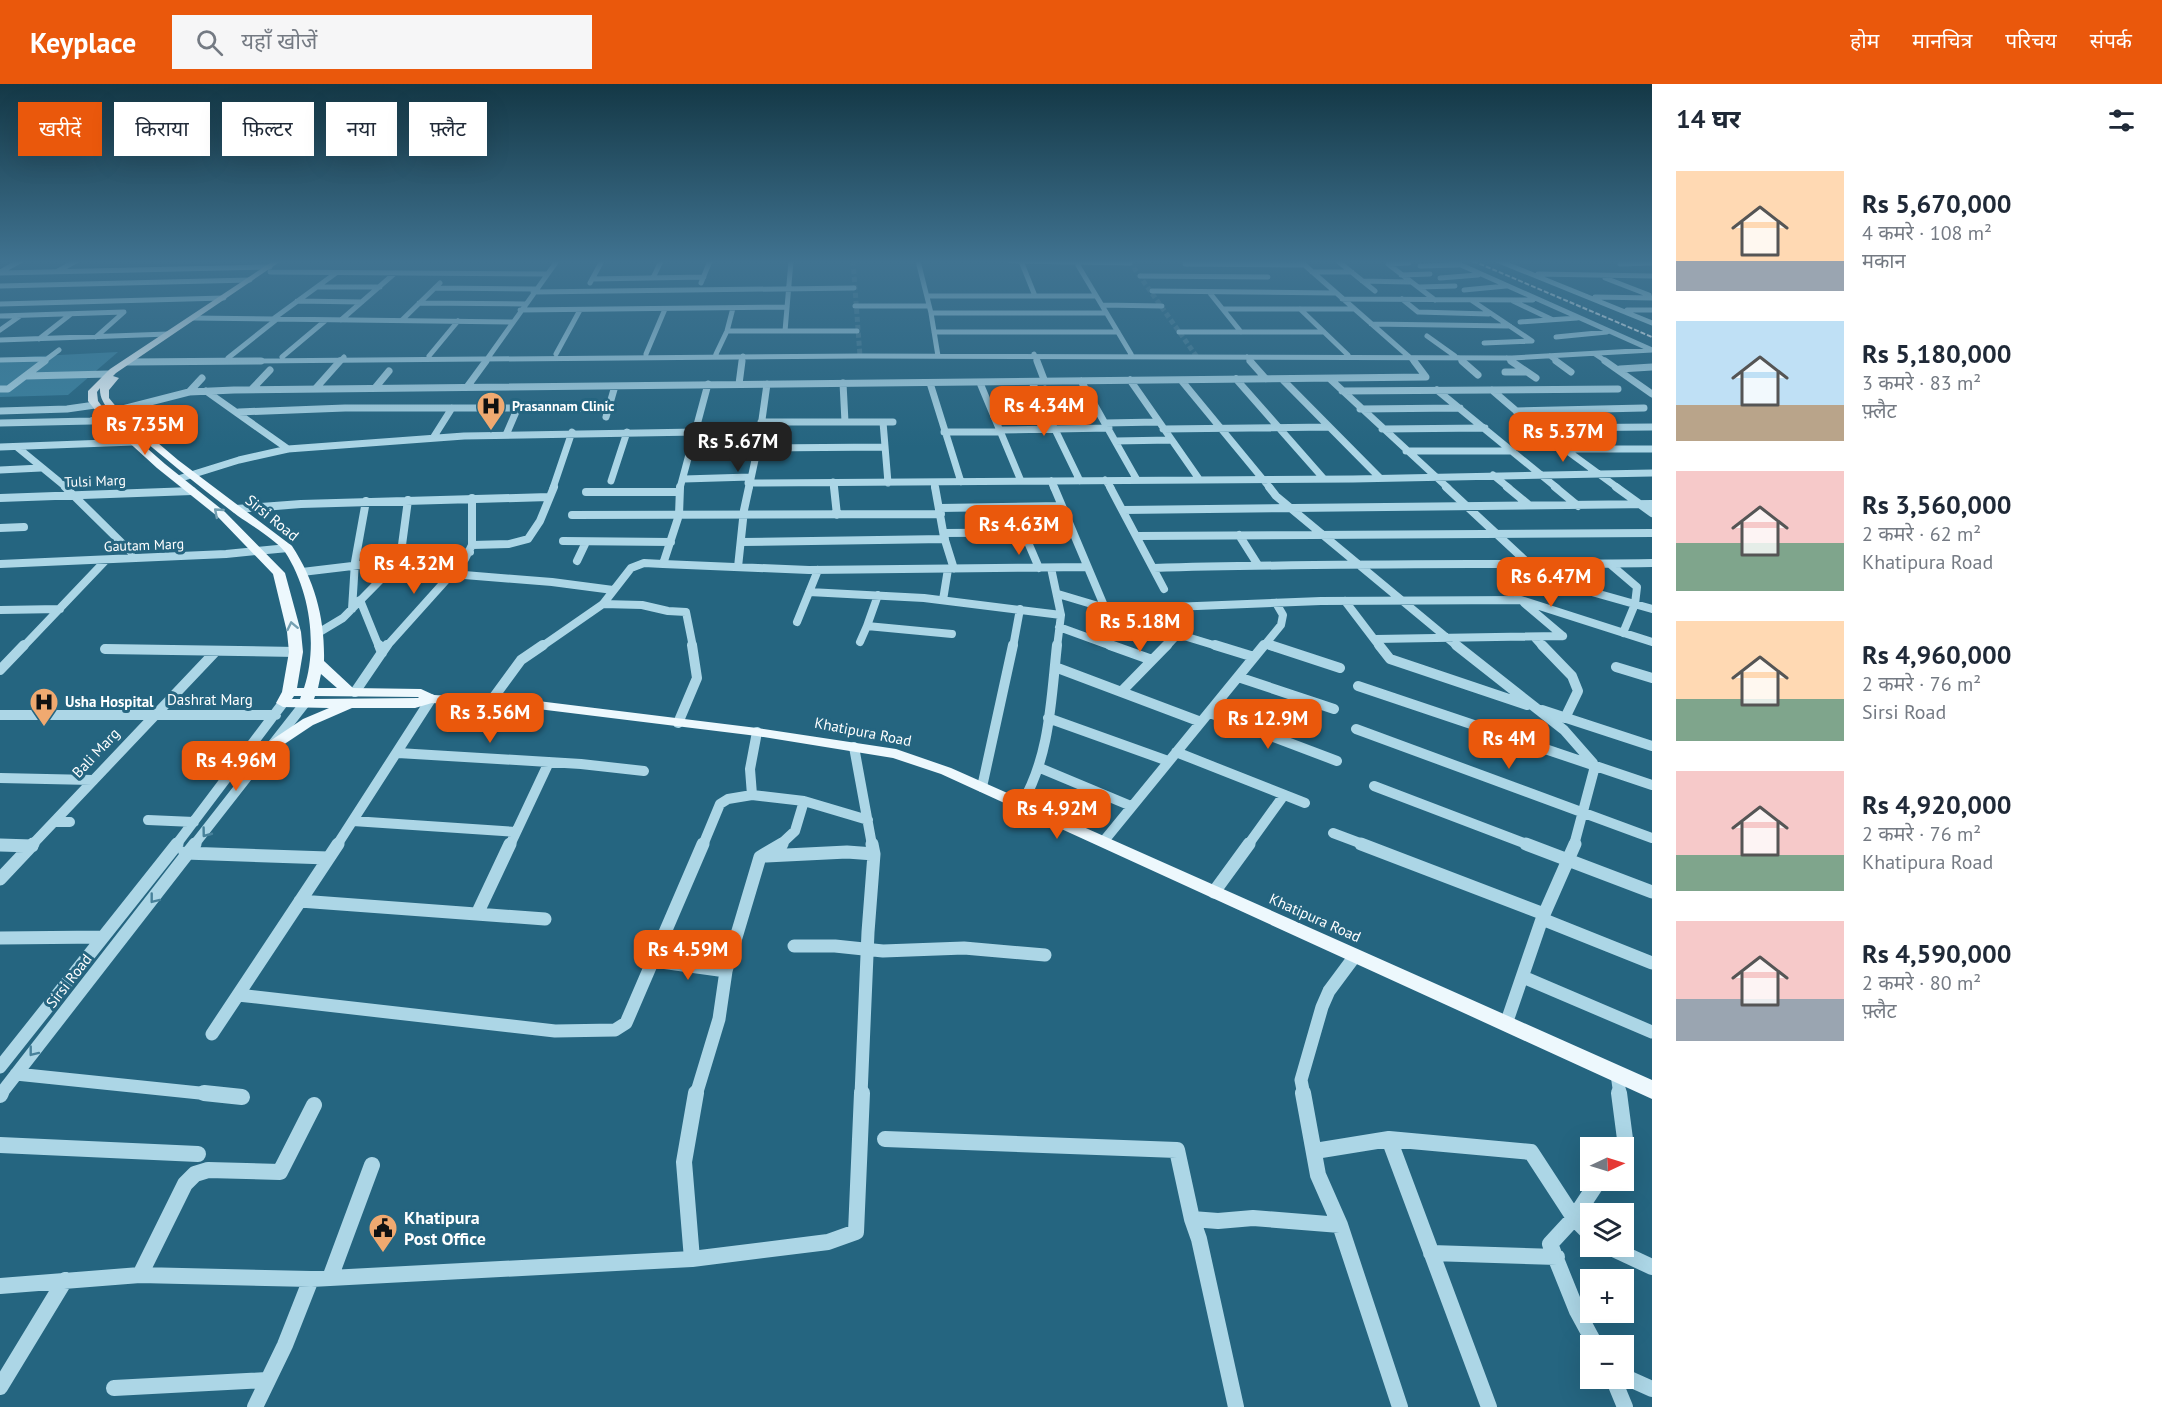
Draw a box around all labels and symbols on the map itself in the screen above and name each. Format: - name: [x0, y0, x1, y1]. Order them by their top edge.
- pin: Rs 4.34M: [982, 386, 1106, 437]
- hospital icon: Prasannam Clinic: [475, 390, 507, 432]
- place label: Prasannam Clinic: [512, 397, 614, 415]
- pin: Rs 7.35M: [83, 405, 207, 456]
- pin: Rs 5.37M: [1501, 412, 1625, 463]
- pin: Rs 5.67M: [676, 422, 800, 473]
- street label: Tulsi Marg: [64, 471, 126, 491]
- street label: Sirsi Road: [242, 490, 303, 545]
- pin: Rs 4.63M: [957, 505, 1081, 556]
- one-way arrow: [214, 508, 225, 519]
- street label: Gautam Marg: [104, 535, 184, 555]
- pin: Rs 4.32M: [352, 544, 476, 595]
- pin: Rs 6.47M: [1489, 557, 1613, 608]
- pin: Rs 5.18M: [1078, 602, 1202, 653]
- one-way arrow: [287, 621, 300, 631]
- hospital icon: Usha Hospital: [28, 686, 60, 728]
- street label: Dashrat Marg: [167, 690, 253, 709]
- place label: Usha Hospital: [65, 692, 154, 711]
- pin: Rs 3.56M: [428, 693, 552, 744]
- pin: Rs 12.9M: [1206, 699, 1330, 750]
- street label: Khatipura Road: [813, 713, 913, 750]
- pin: Rs 4M: [1467, 719, 1551, 770]
- street label: Bali Marg: [68, 724, 123, 781]
- pin: Rs 4.96M: [174, 741, 298, 792]
- pin: Rs 4.92M: [995, 789, 1119, 840]
- one-way arrow: [202, 826, 213, 837]
- street label: Khatipura Road: [1266, 889, 1364, 946]
- one-way arrow: [151, 892, 162, 903]
- pin: Rs 4.59M: [626, 930, 750, 981]
- street label: Sirsi Road: [42, 950, 96, 1011]
- one-way arrow: [30, 1045, 41, 1056]
- north arrow: [1580, 1137, 1634, 1191]
- place label: Khatipura Post Office: [404, 1206, 486, 1250]
- public building icon: Khatipura Post Office: [367, 1212, 399, 1254]

